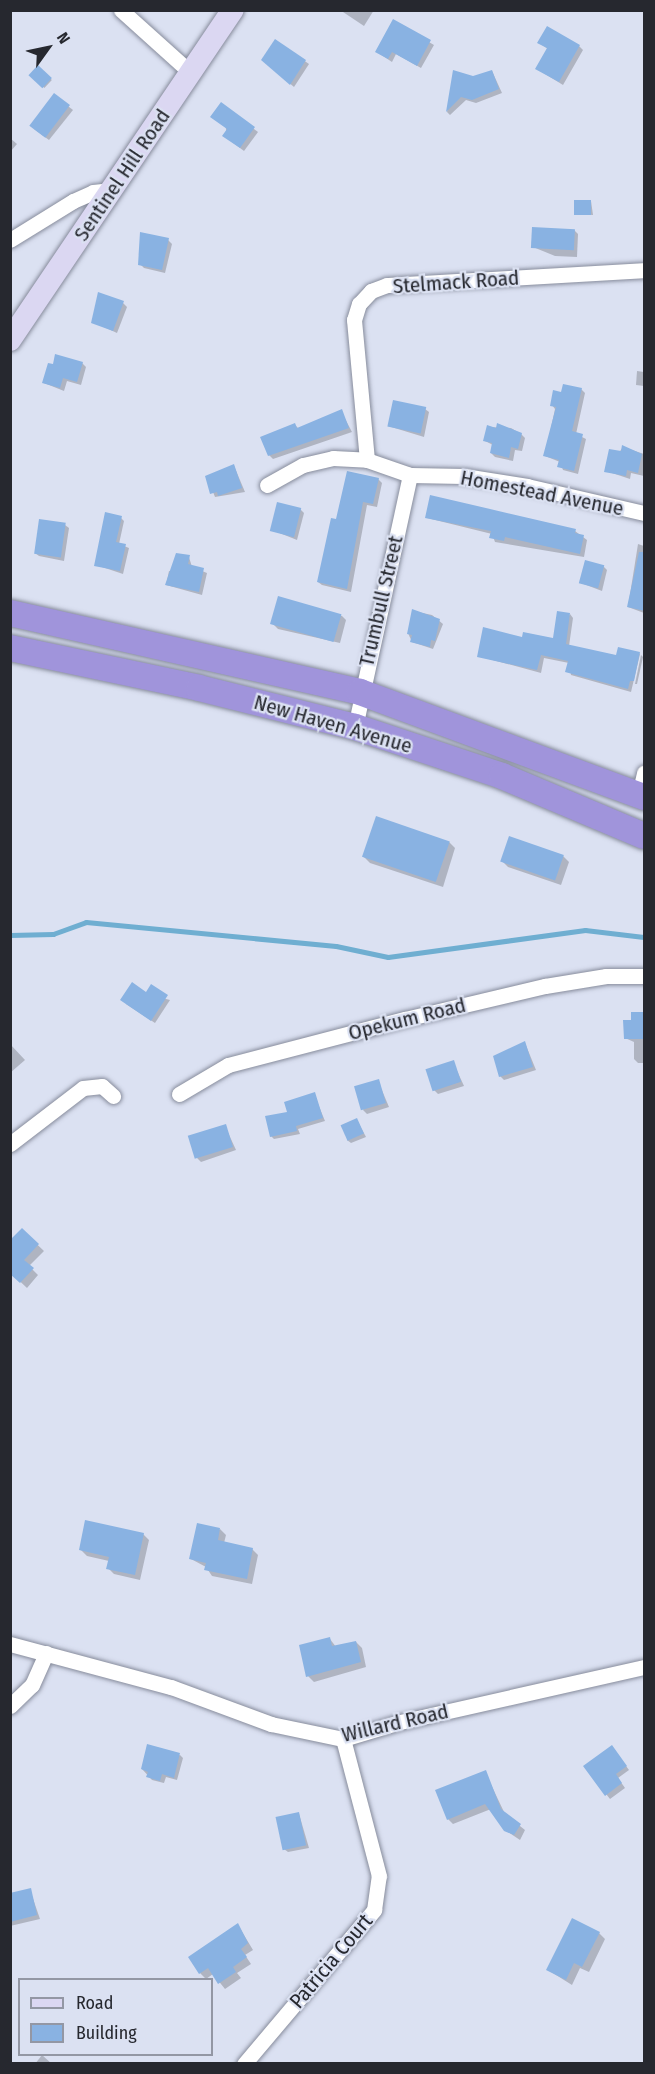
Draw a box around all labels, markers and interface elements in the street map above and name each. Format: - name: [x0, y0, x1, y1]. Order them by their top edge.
- north arrow: [18, 18, 78, 78]
- text: N: [53, 29, 74, 47]
- street label: Sentinel Hill Road: [69, 104, 175, 246]
- street label: Stelmack Road: [392, 265, 520, 299]
- street label: Homestead Avenue: [458, 465, 626, 521]
- street label: Trumbull Street: [354, 533, 408, 669]
- street label: New Haven Avenue: [251, 689, 415, 759]
- street label: Opekum Road: [346, 992, 468, 1046]
- street label: Willard Road: [339, 1698, 451, 1748]
- street label: Patricia Court: [284, 1909, 378, 2013]
- legend: [18, 1978, 213, 2056]
- text: Road: [76, 1992, 113, 2014]
- text: Building: [76, 2022, 137, 2044]

